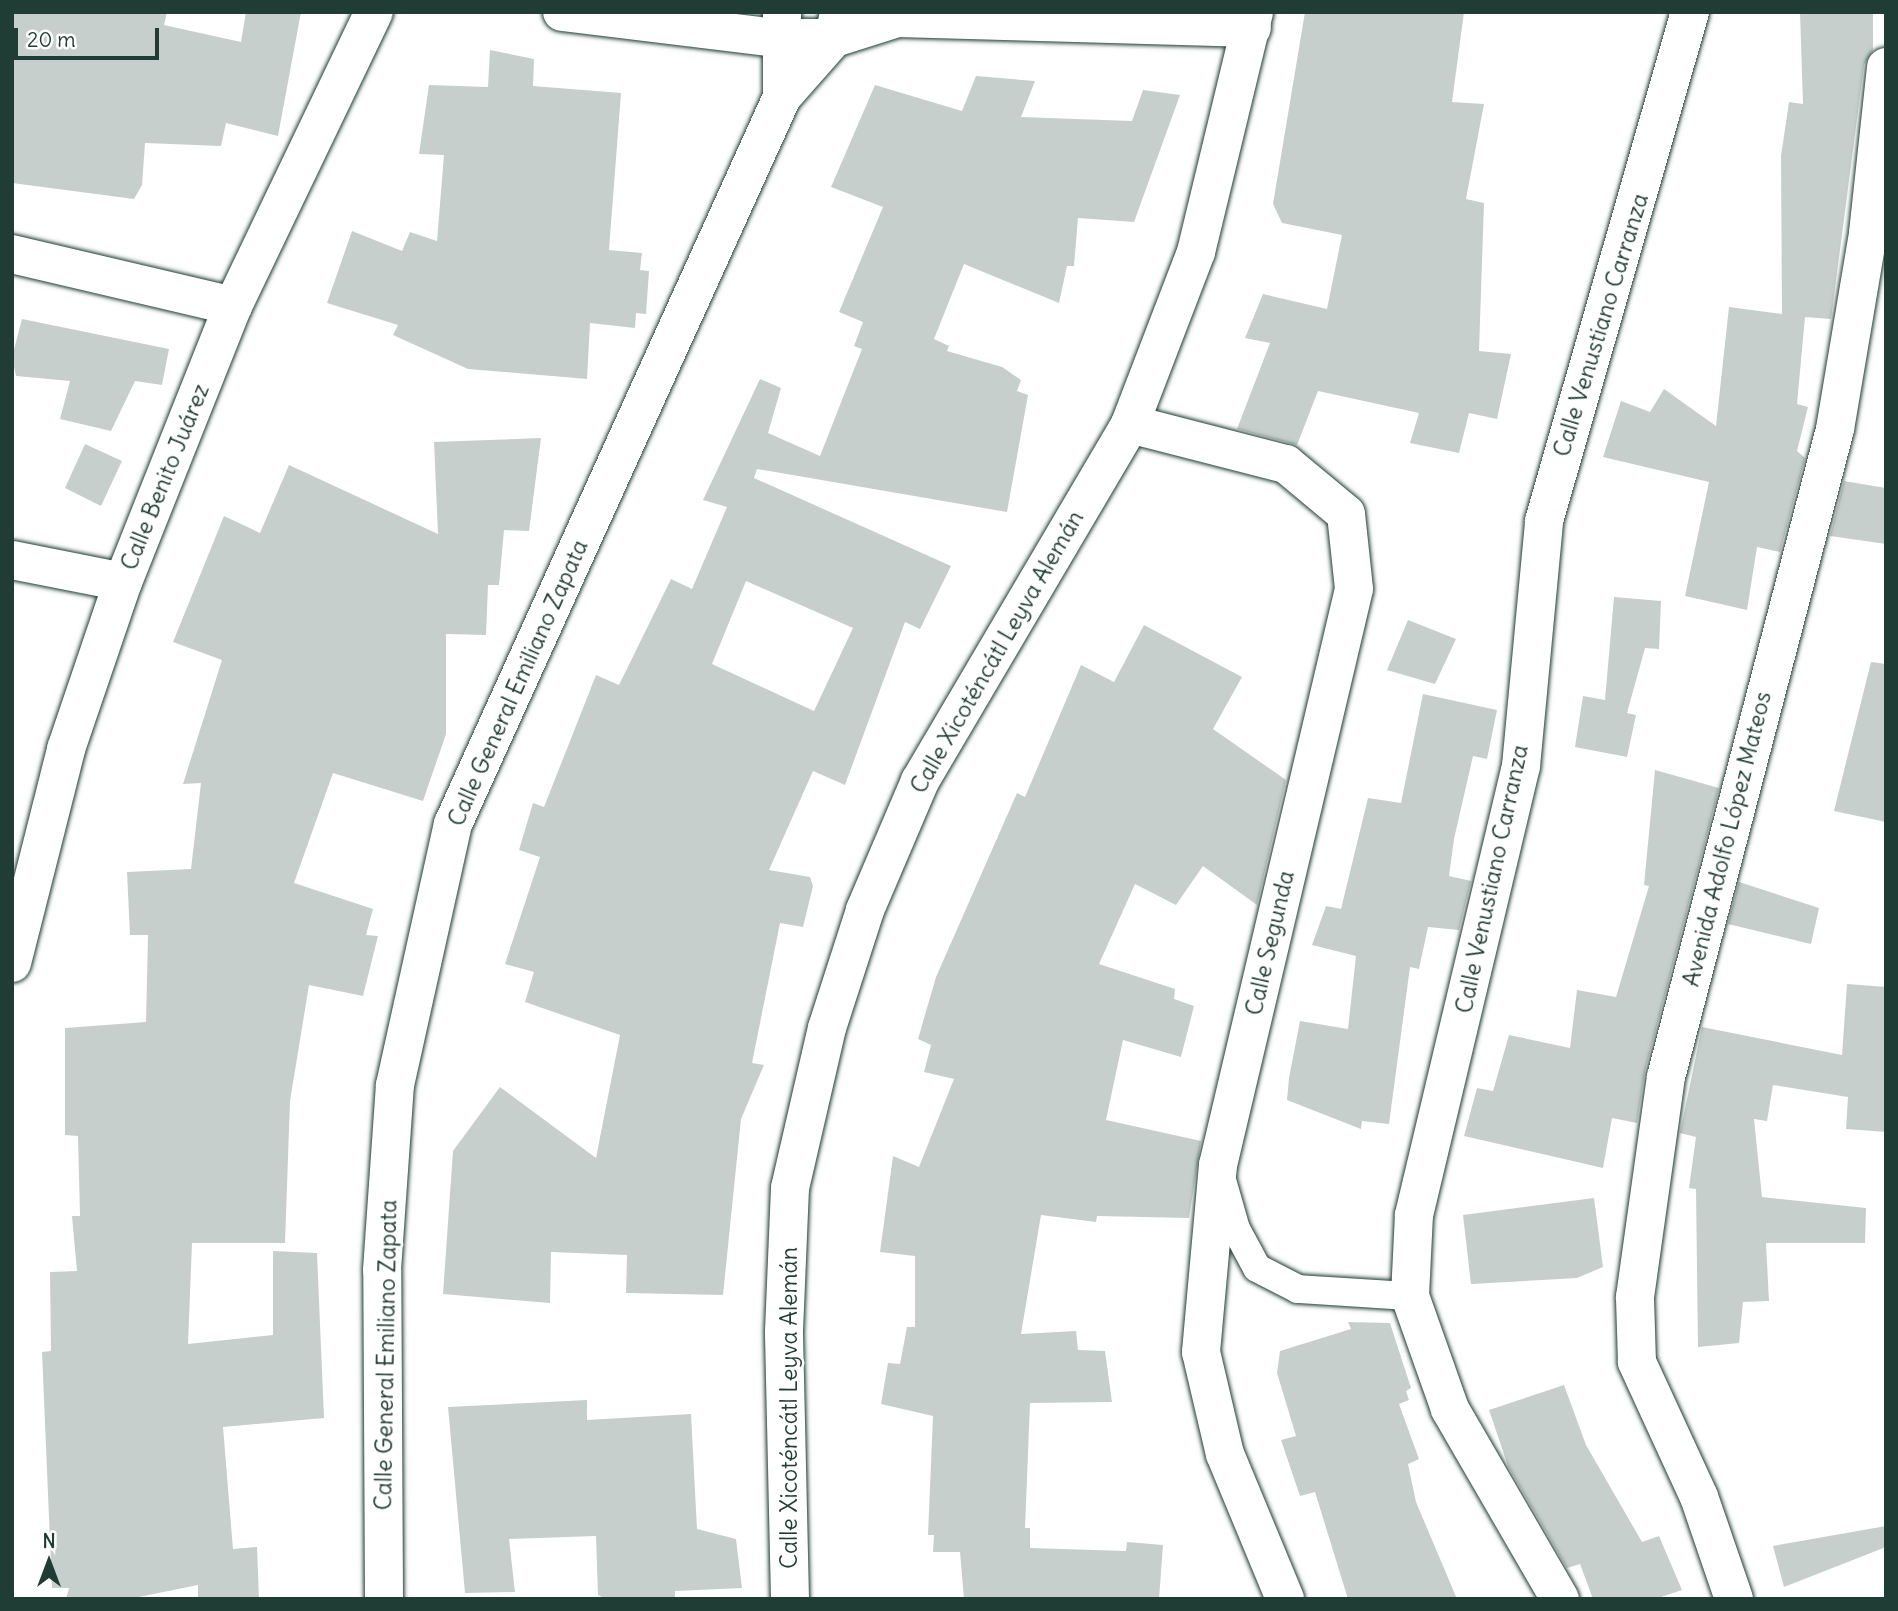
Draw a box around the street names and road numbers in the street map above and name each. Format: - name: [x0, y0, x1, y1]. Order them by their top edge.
- street label: Calle Venustiano Carranza: [1548, 190, 1654, 460]
- street label: Calle Benito Juárez: [115, 380, 215, 574]
- street label: Calle Xicoténcátl Leyva Alemán: [905, 506, 1089, 798]
- street label: Calle General Emiliano Zapata: [442, 535, 594, 831]
- street label: Avenida Adolfo López Mateos: [1677, 689, 1777, 989]
- street label: Calle Venustiano Carranza: [1450, 742, 1534, 1016]
- street label: Calle Segunda: [1240, 868, 1300, 1018]
- street label: Calle General Emiliano Zapata: [369, 1199, 403, 1511]
- street label: Calle Xicoténcátl Leyva Alemán: [775, 1247, 803, 1569]

